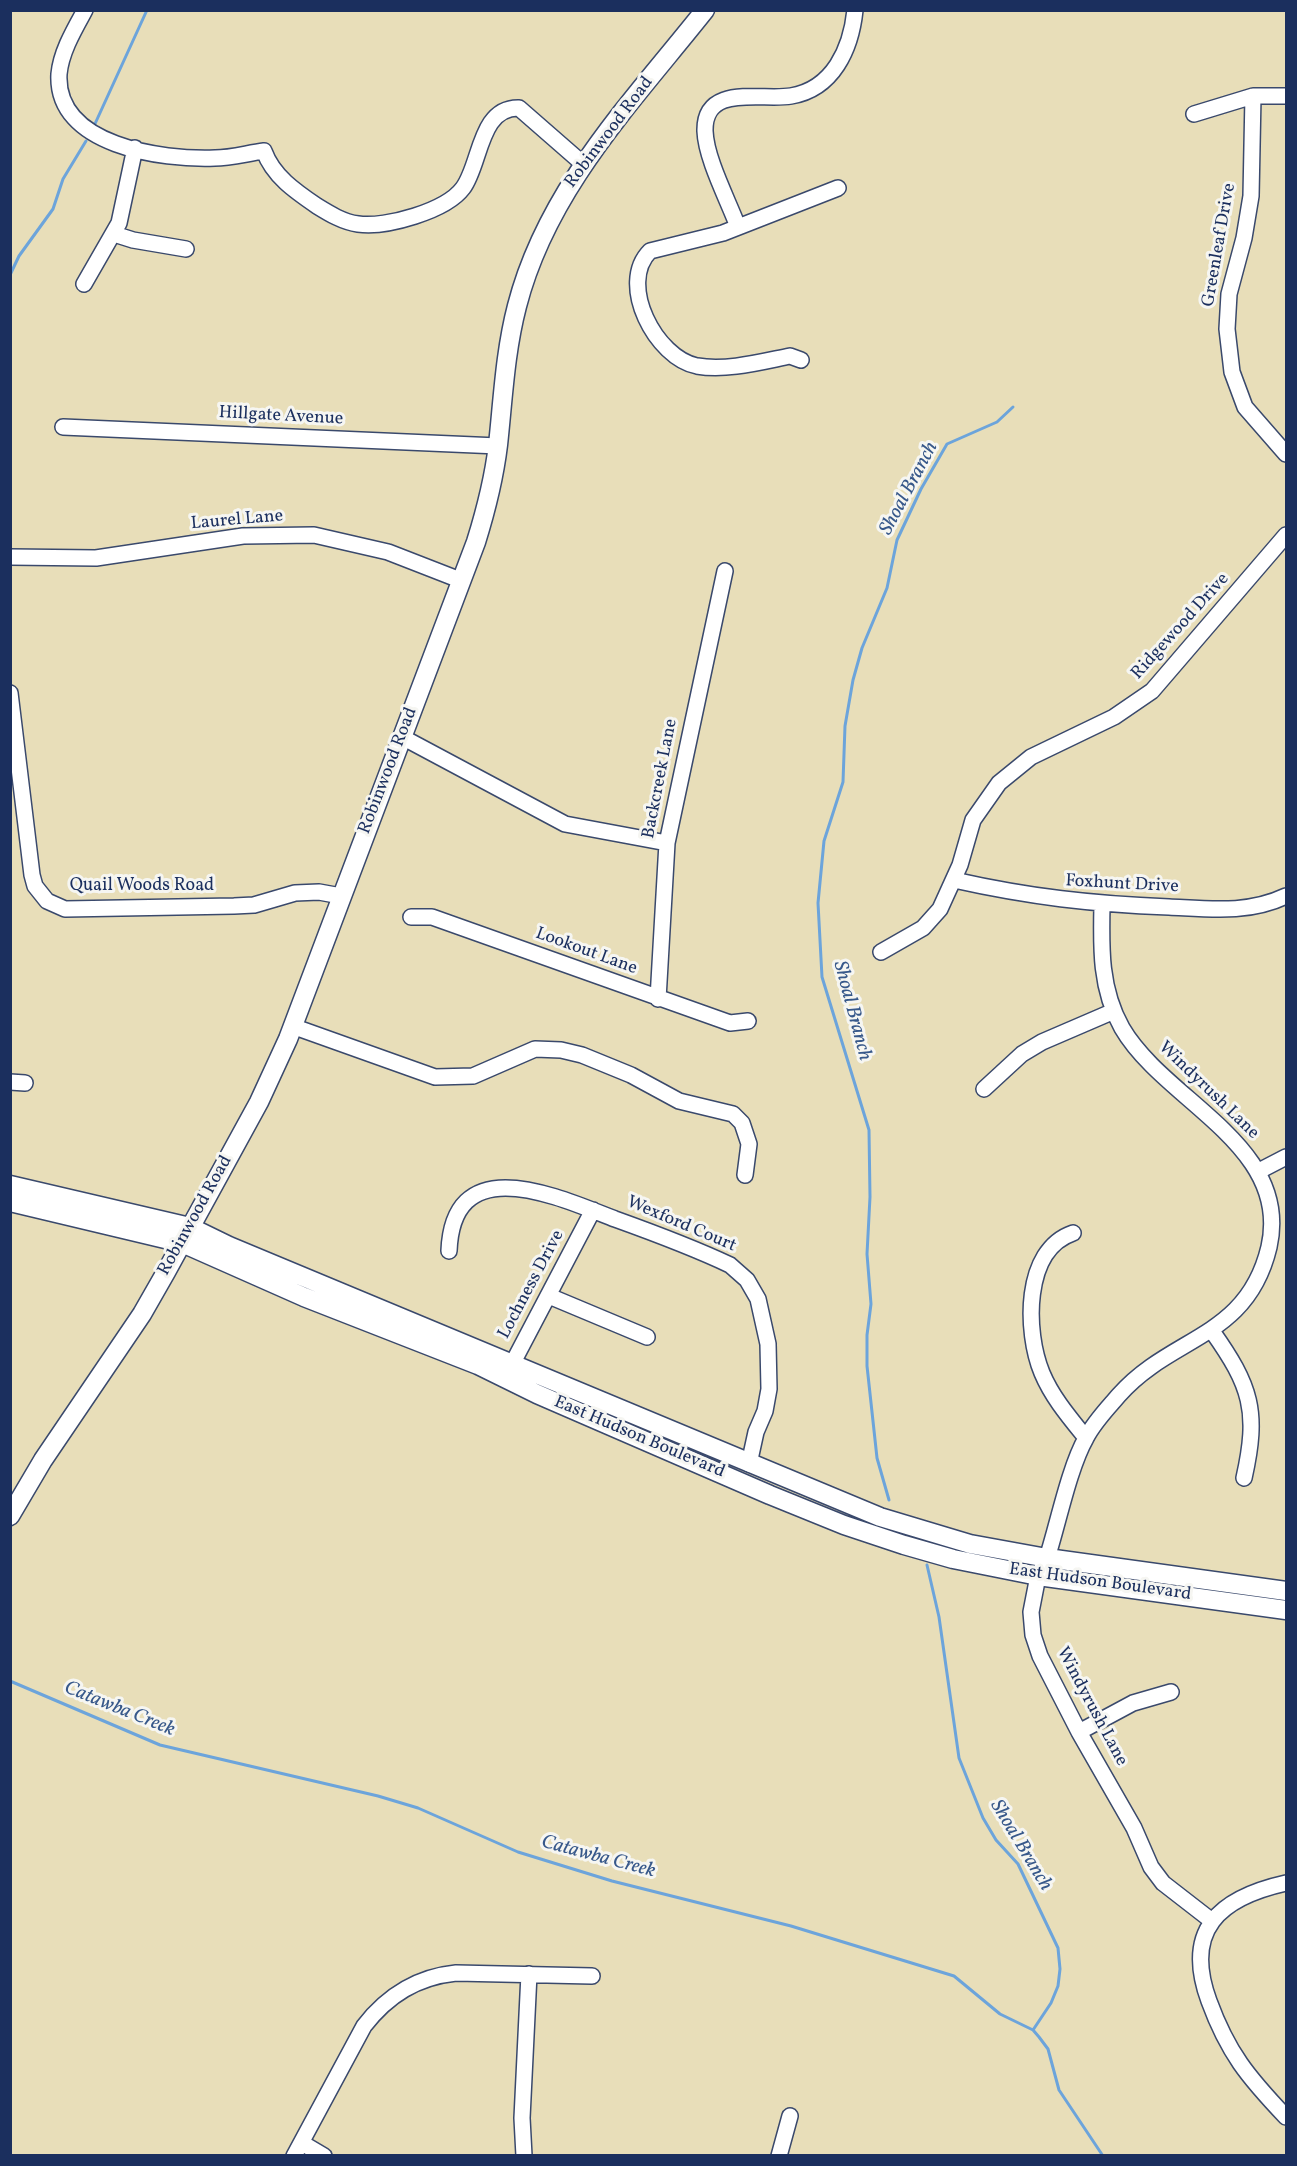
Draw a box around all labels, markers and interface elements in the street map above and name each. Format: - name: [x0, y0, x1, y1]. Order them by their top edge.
- street label: Robinwood Road: [561, 73, 659, 193]
- street label: Greenleaf Drive: [1199, 182, 1241, 308]
- street label: Hillgate Avenue: [218, 403, 344, 431]
- water label: Shoal Branch: [875, 438, 945, 540]
- street label: Laurel Lane: [190, 506, 284, 536]
- street label: Ridgewood Drive: [1127, 569, 1235, 685]
- street label: Robinwood Road: [355, 705, 423, 837]
- street label: Backcreek Lane: [639, 717, 683, 841]
- street label: Foxhunt Drive: [1065, 871, 1179, 899]
- street label: Quail Woods Road: [70, 876, 214, 898]
- street label: Lookout Lane: [532, 924, 640, 980]
- water label: Shoal Branch: [826, 959, 876, 1063]
- street label: Windyrush Lane: [1153, 1038, 1263, 1144]
- street label: Robinwood Road: [154, 1152, 238, 1280]
- street label: Wexford Court: [623, 1192, 739, 1258]
- street label: Lochness Drive: [494, 1227, 570, 1343]
- street label: East Hudson Boulevard: [550, 1392, 728, 1484]
- street label: East Hudson Boulevard: [1008, 1560, 1192, 1606]
- street label: Windyrush Lane: [1051, 1644, 1131, 1770]
- water label: Catawba Creek: [60, 1677, 178, 1743]
- water label: Shoal Branch: [983, 1796, 1057, 1896]
- water label: Catawba Creek: [538, 1831, 658, 1885]

